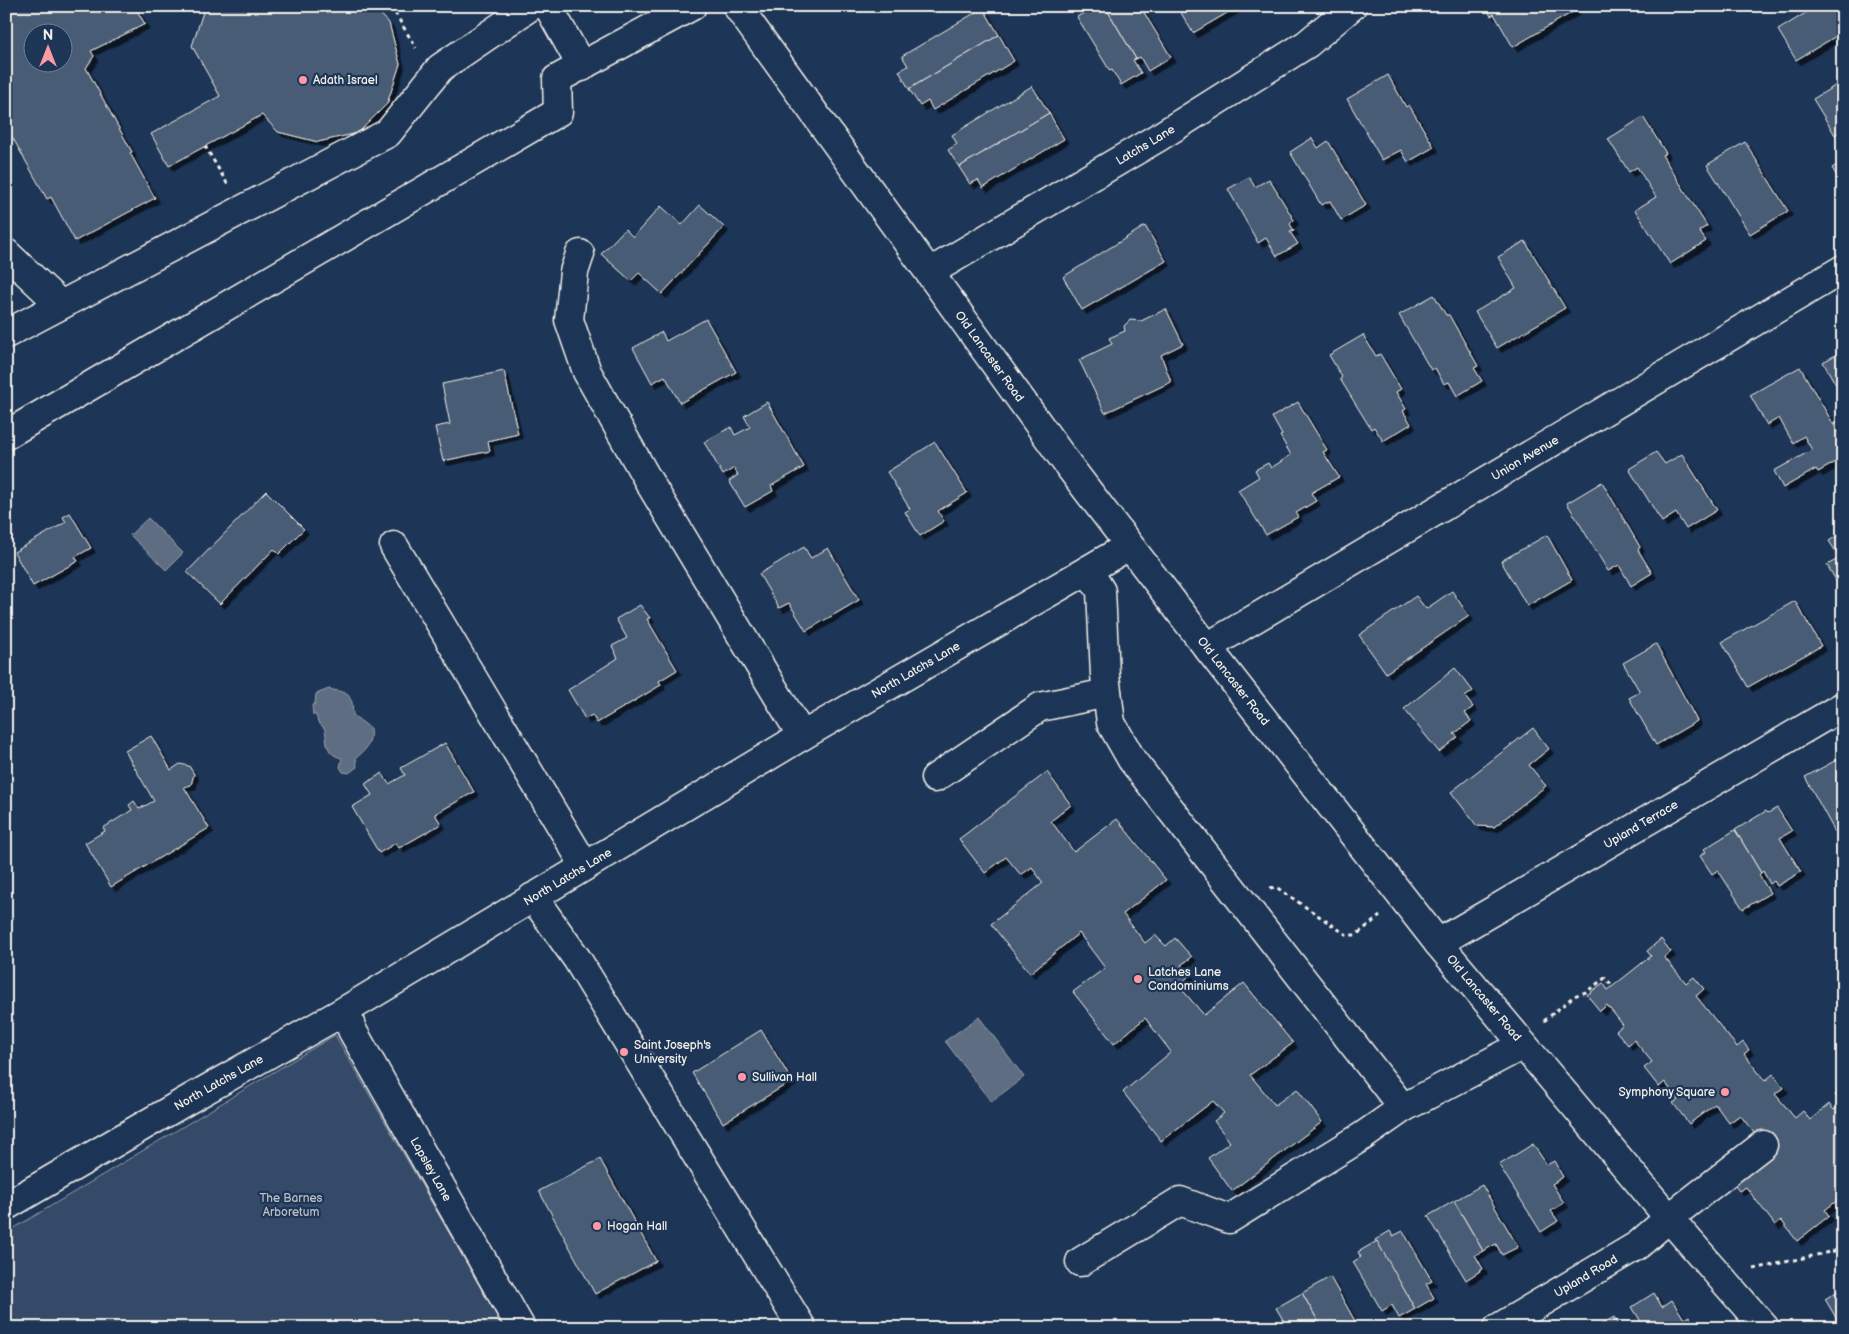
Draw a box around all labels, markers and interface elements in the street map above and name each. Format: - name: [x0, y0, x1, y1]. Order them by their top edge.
- north arrow: [22, 22, 72, 72]
- text: N: [43, 27, 53, 44]
- place label: Adath Israel: [313, 73, 378, 88]
- marker: Adath Israel: [297, 74, 309, 86]
- street label: Latchs Lane: [1113, 122, 1178, 169]
- street label: Old Lancaster Road: [952, 308, 1027, 405]
- street label: Union Avenue: [1489, 433, 1562, 484]
- street label: Old Lancaster Road: [1194, 634, 1272, 729]
- street label: North Latchs Lane: [869, 639, 963, 702]
- street label: Upland Terrace: [1601, 797, 1681, 852]
- street label: North Latchs Lane: [521, 845, 615, 909]
- street label: Old Lancaster Road: [1443, 952, 1524, 1045]
- place label: Latches Lane Condominiums: [1148, 965, 1229, 994]
- marker: Latches Lane Condominiums: [1132, 973, 1144, 985]
- place label: Saint Joseph's University: [634, 1038, 711, 1067]
- marker: Saint Joseph's University: [618, 1046, 630, 1058]
- street label: North Latchs Lane: [172, 1052, 266, 1114]
- place label: Sullivan Hall: [752, 1070, 817, 1085]
- marker: Sullivan Hall: [736, 1071, 748, 1083]
- place label: Symphony Square: [1619, 1085, 1715, 1100]
- marker: Symphony Square: [1719, 1086, 1731, 1098]
- street label: Lapsley Lane: [407, 1135, 455, 1204]
- park label: The Barnes Arboretum: [259, 1191, 323, 1220]
- place label: Hogan Hall: [607, 1219, 667, 1234]
- marker: Hogan Hall: [591, 1220, 603, 1232]
- street label: Upland Road: [1552, 1252, 1621, 1301]

